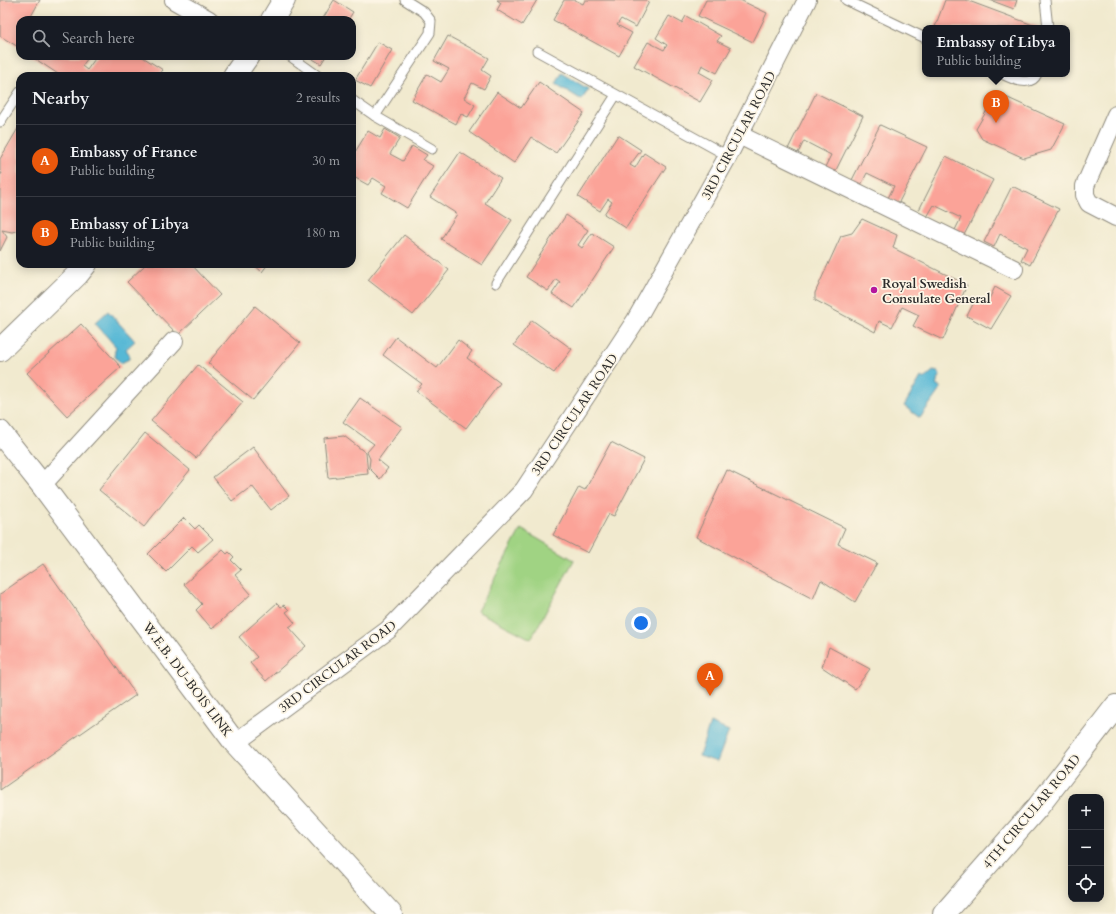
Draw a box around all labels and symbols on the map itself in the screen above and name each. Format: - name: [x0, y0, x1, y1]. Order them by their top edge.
- street label: 3RD CIRCULAR ROAD: [697, 68, 780, 203]
- pin: B: [983, 90, 1009, 123]
- place label: Royal Swedish Consulate General: [882, 275, 991, 308]
- marker: Royal Swedish Consulate General: [869, 285, 879, 295]
- street label: 3RD CIRCULAR ROAD: [527, 350, 622, 479]
- your location: [631, 613, 651, 633]
- street label: 3RD CIRCULAR ROAD: [275, 616, 400, 717]
- street label: W.E.B. DU-BOIS LINK: [138, 618, 236, 741]
- pin: A: [697, 663, 723, 696]
- street label: 4TH CIRCULAR ROAD: [979, 751, 1085, 873]

